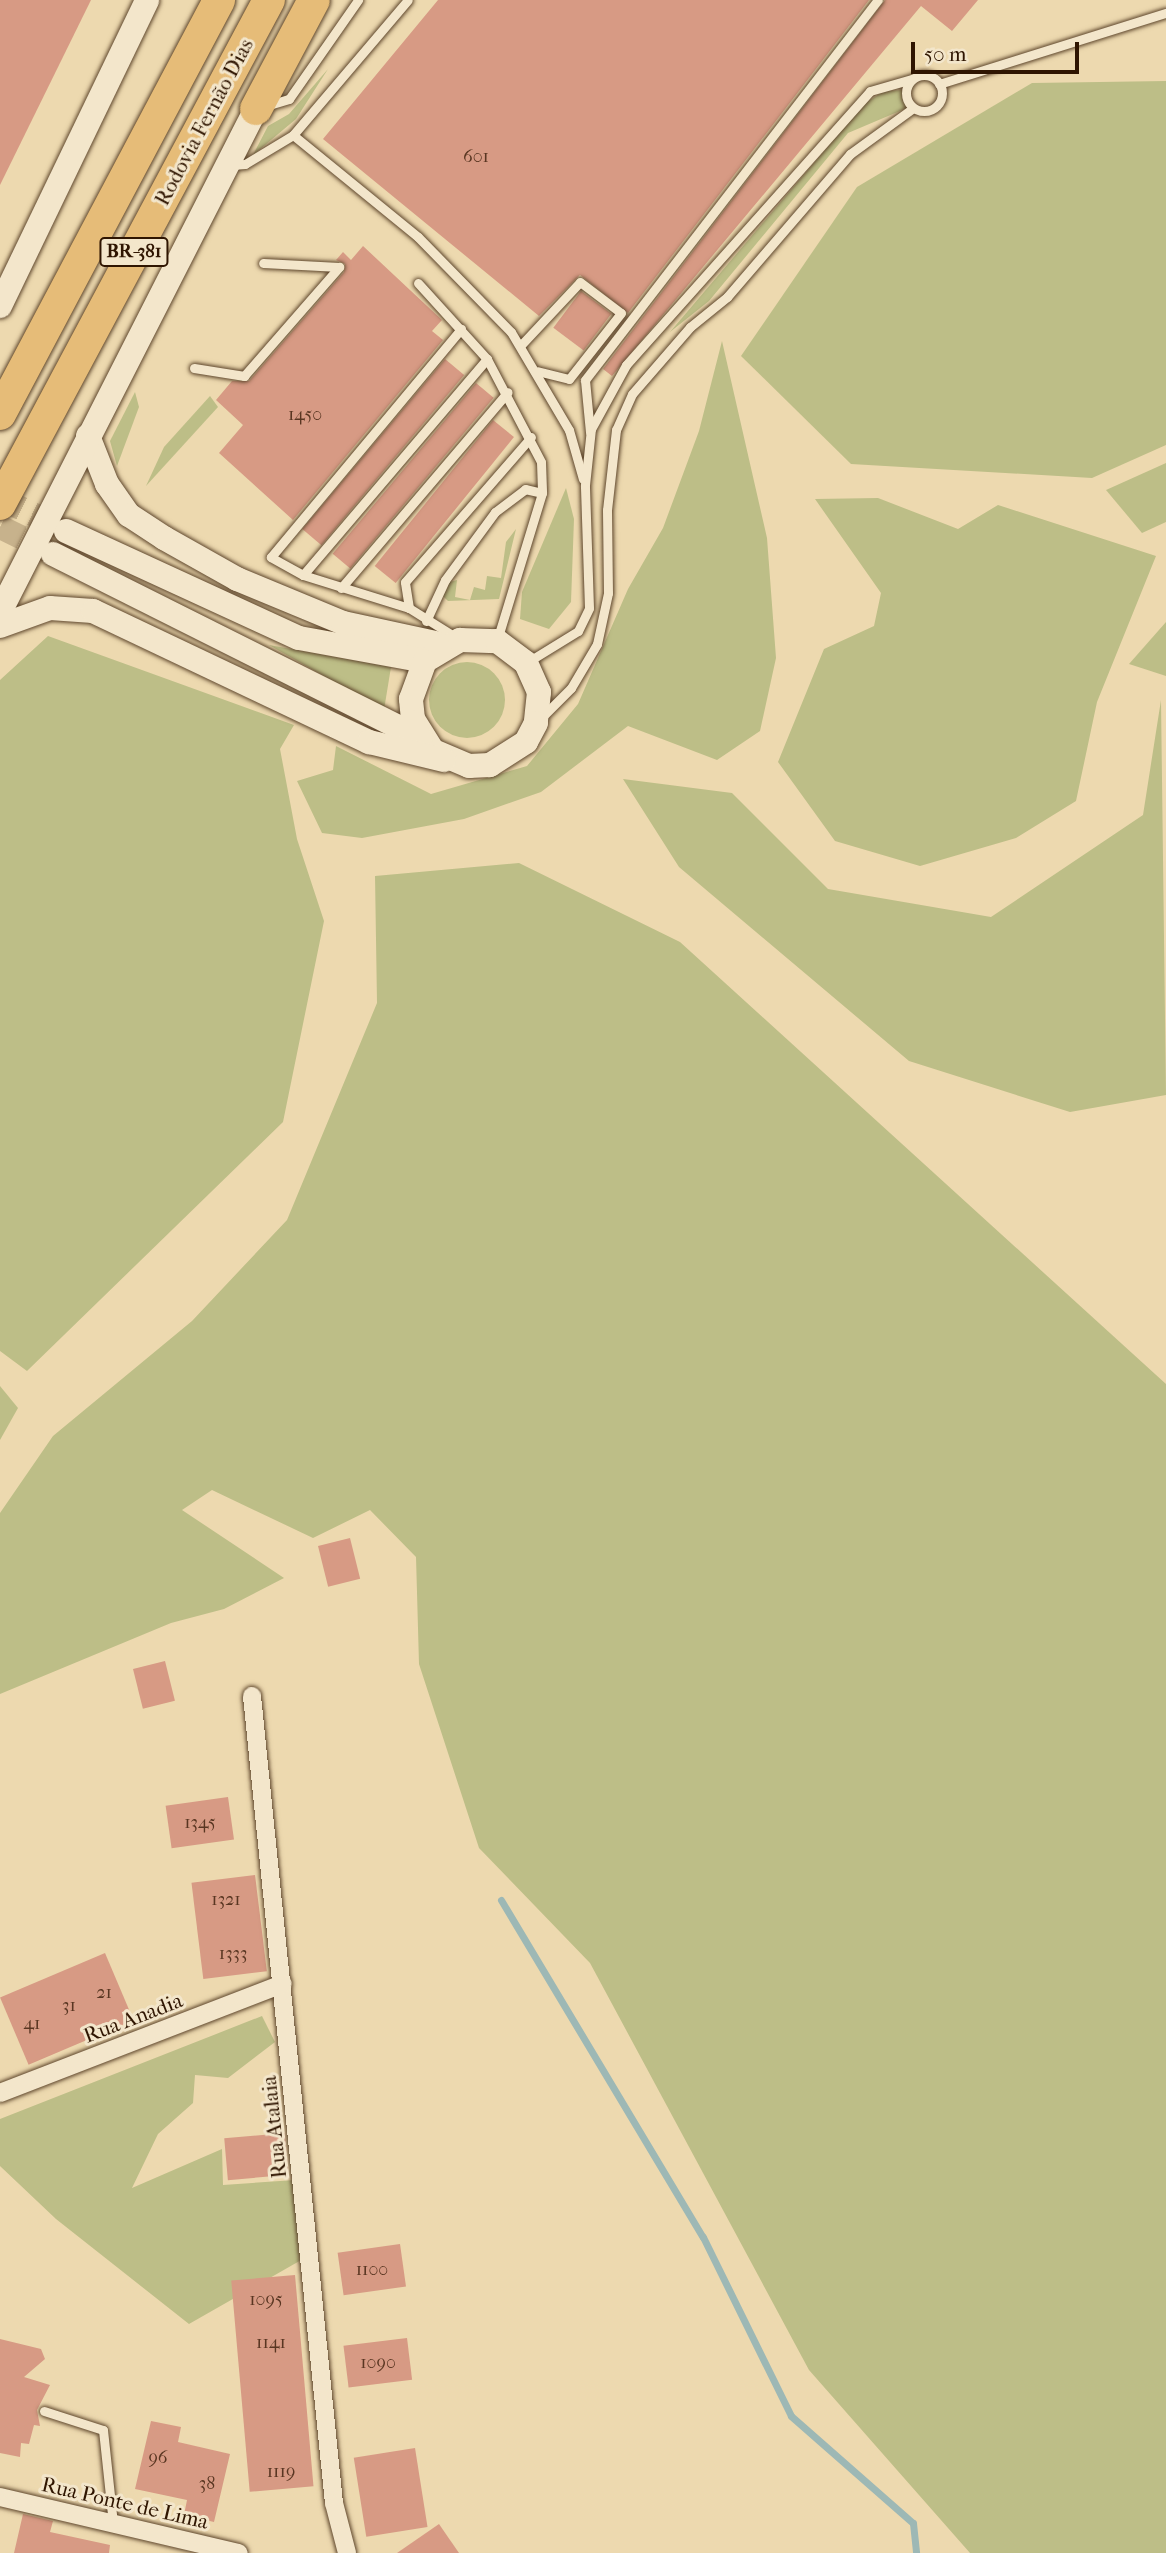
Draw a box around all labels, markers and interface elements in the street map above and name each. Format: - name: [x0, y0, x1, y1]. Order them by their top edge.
- scale bar: [914, 28, 1082, 72]
- street label: Rodovia Fernão Dias: [149, 34, 259, 210]
- text: 50 m: [924, 42, 967, 66]
- house number: 601: [463, 146, 489, 168]
- road number: BR-381: [99, 236, 169, 268]
- house number: 1450: [288, 404, 322, 426]
- house number: 1345: [184, 1812, 216, 1834]
- house number: 1321: [211, 1889, 241, 1911]
- house number: 1333: [219, 1943, 247, 1965]
- house number: 21: [96, 1982, 112, 2004]
- street label: Rua Anadia: [80, 1988, 186, 2048]
- house number: 31: [62, 1995, 76, 2017]
- house number: 41: [23, 2013, 41, 2035]
- street label: Rua Atalaia: [256, 2074, 292, 2180]
- house number: 1100: [356, 2259, 388, 2281]
- house number: 1095: [249, 2289, 283, 2311]
- house number: 1141: [256, 2332, 286, 2354]
- house number: 1090: [360, 2352, 396, 2374]
- house number: 96: [148, 2447, 168, 2469]
- house number: 1119: [267, 2461, 295, 2483]
- street label: Rua Ponte de Lima: [39, 2472, 211, 2534]
- house number: 38: [199, 2473, 215, 2495]

